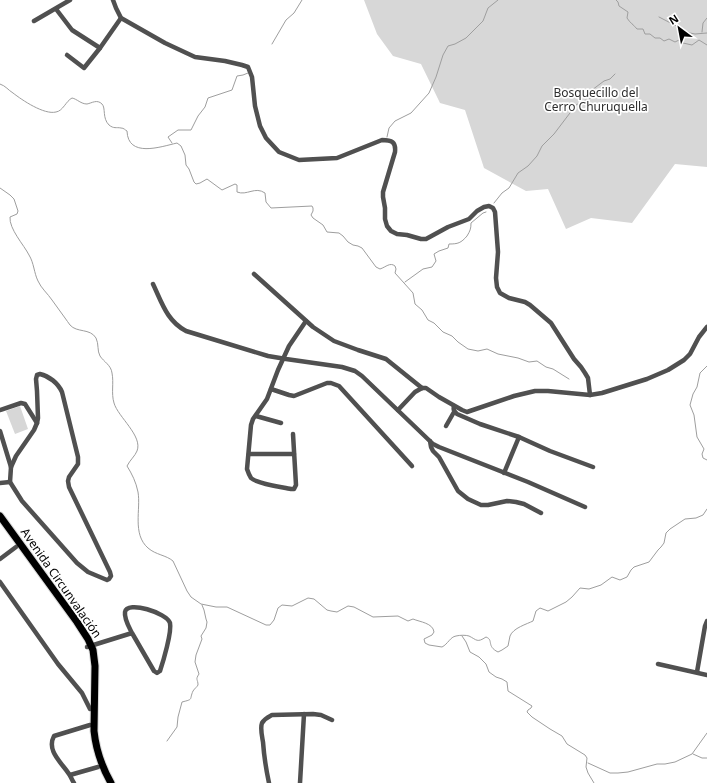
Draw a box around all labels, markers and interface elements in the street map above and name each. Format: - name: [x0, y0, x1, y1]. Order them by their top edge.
- north arrow: [659, 8, 699, 48]
- text: N: [666, 10, 681, 28]
- park label: Bosquecillo del Cerro Churuquella: [544, 84, 648, 115]
- street label: Avenida Circunvalación: [17, 524, 106, 641]

